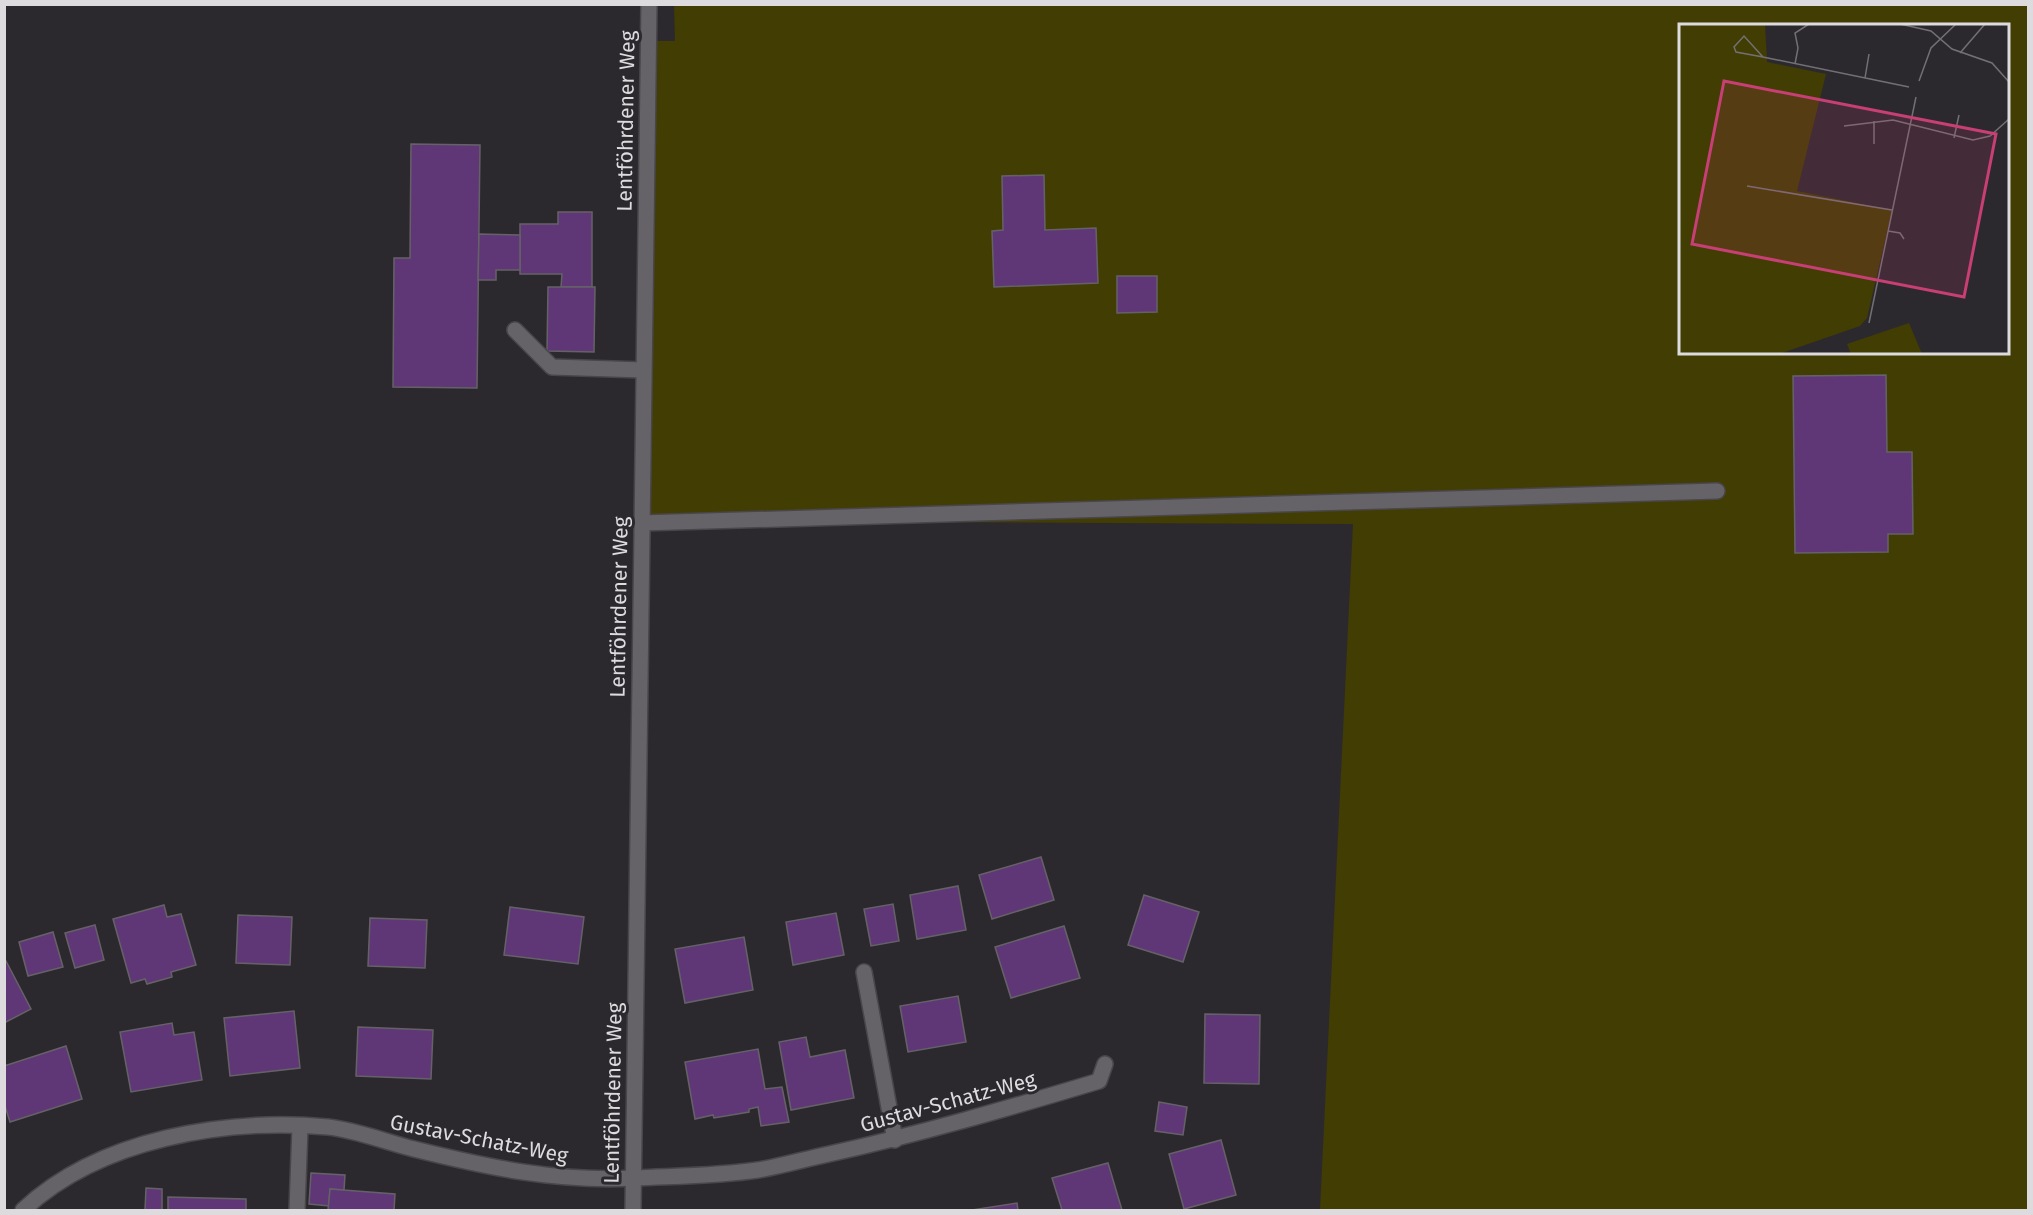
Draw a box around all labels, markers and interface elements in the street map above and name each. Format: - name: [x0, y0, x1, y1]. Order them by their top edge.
- inset map: [1679, 24, 2009, 354]
- street label: Lentföhrdener Weg: [611, 30, 641, 212]
- street label: Lentföhrdener Weg: [604, 516, 634, 698]
- street label: Lentföhrdener Weg: [598, 1002, 628, 1184]
- street label: Gustav-Schatz-Weg: [857, 1066, 1039, 1138]
- street label: Gustav-Schatz-Weg: [388, 1109, 570, 1169]

